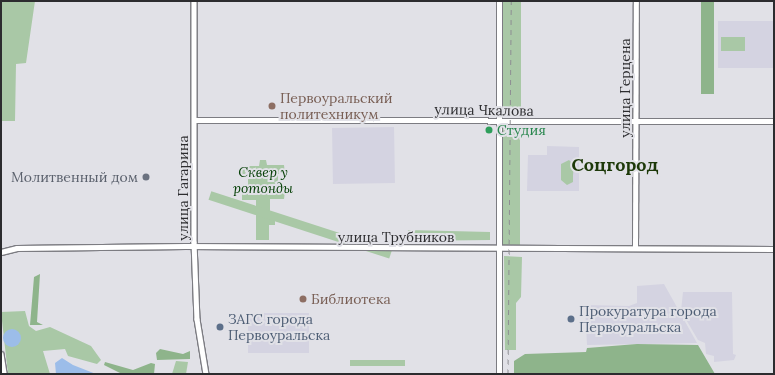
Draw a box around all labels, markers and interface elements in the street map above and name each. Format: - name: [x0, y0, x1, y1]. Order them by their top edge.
- street label: улица Герцена: [617, 38, 633, 138]
- place label: Первоуральский политехникум: [280, 90, 393, 122]
- marker: Первоуральский политехникум: [267, 101, 277, 111]
- street label: улица Чкалова: [434, 101, 534, 119]
- place label: Студия: [497, 122, 546, 138]
- marker: Студия: [484, 125, 494, 135]
- street label: улица Гагарина: [175, 135, 191, 241]
- district label: Соцгород: [571, 154, 659, 176]
- park label: Сквер у ротонды: [233, 164, 293, 196]
- place label: Молитвенный дом: [11, 169, 138, 185]
- marker: Молитвенный дом: [141, 172, 151, 182]
- street label: улица Трубников: [338, 229, 454, 245]
- place label: Библиотека: [311, 291, 391, 307]
- marker: Библиотека: [298, 294, 308, 304]
- place label: Прокуратура города Первоуральска: [579, 303, 717, 336]
- place label: ЗАГС города Первоуральска: [228, 311, 330, 344]
- marker: Прокуратура города Первоуральска: [566, 314, 576, 324]
- marker: ЗАГС города Первоуральска: [215, 322, 225, 332]

